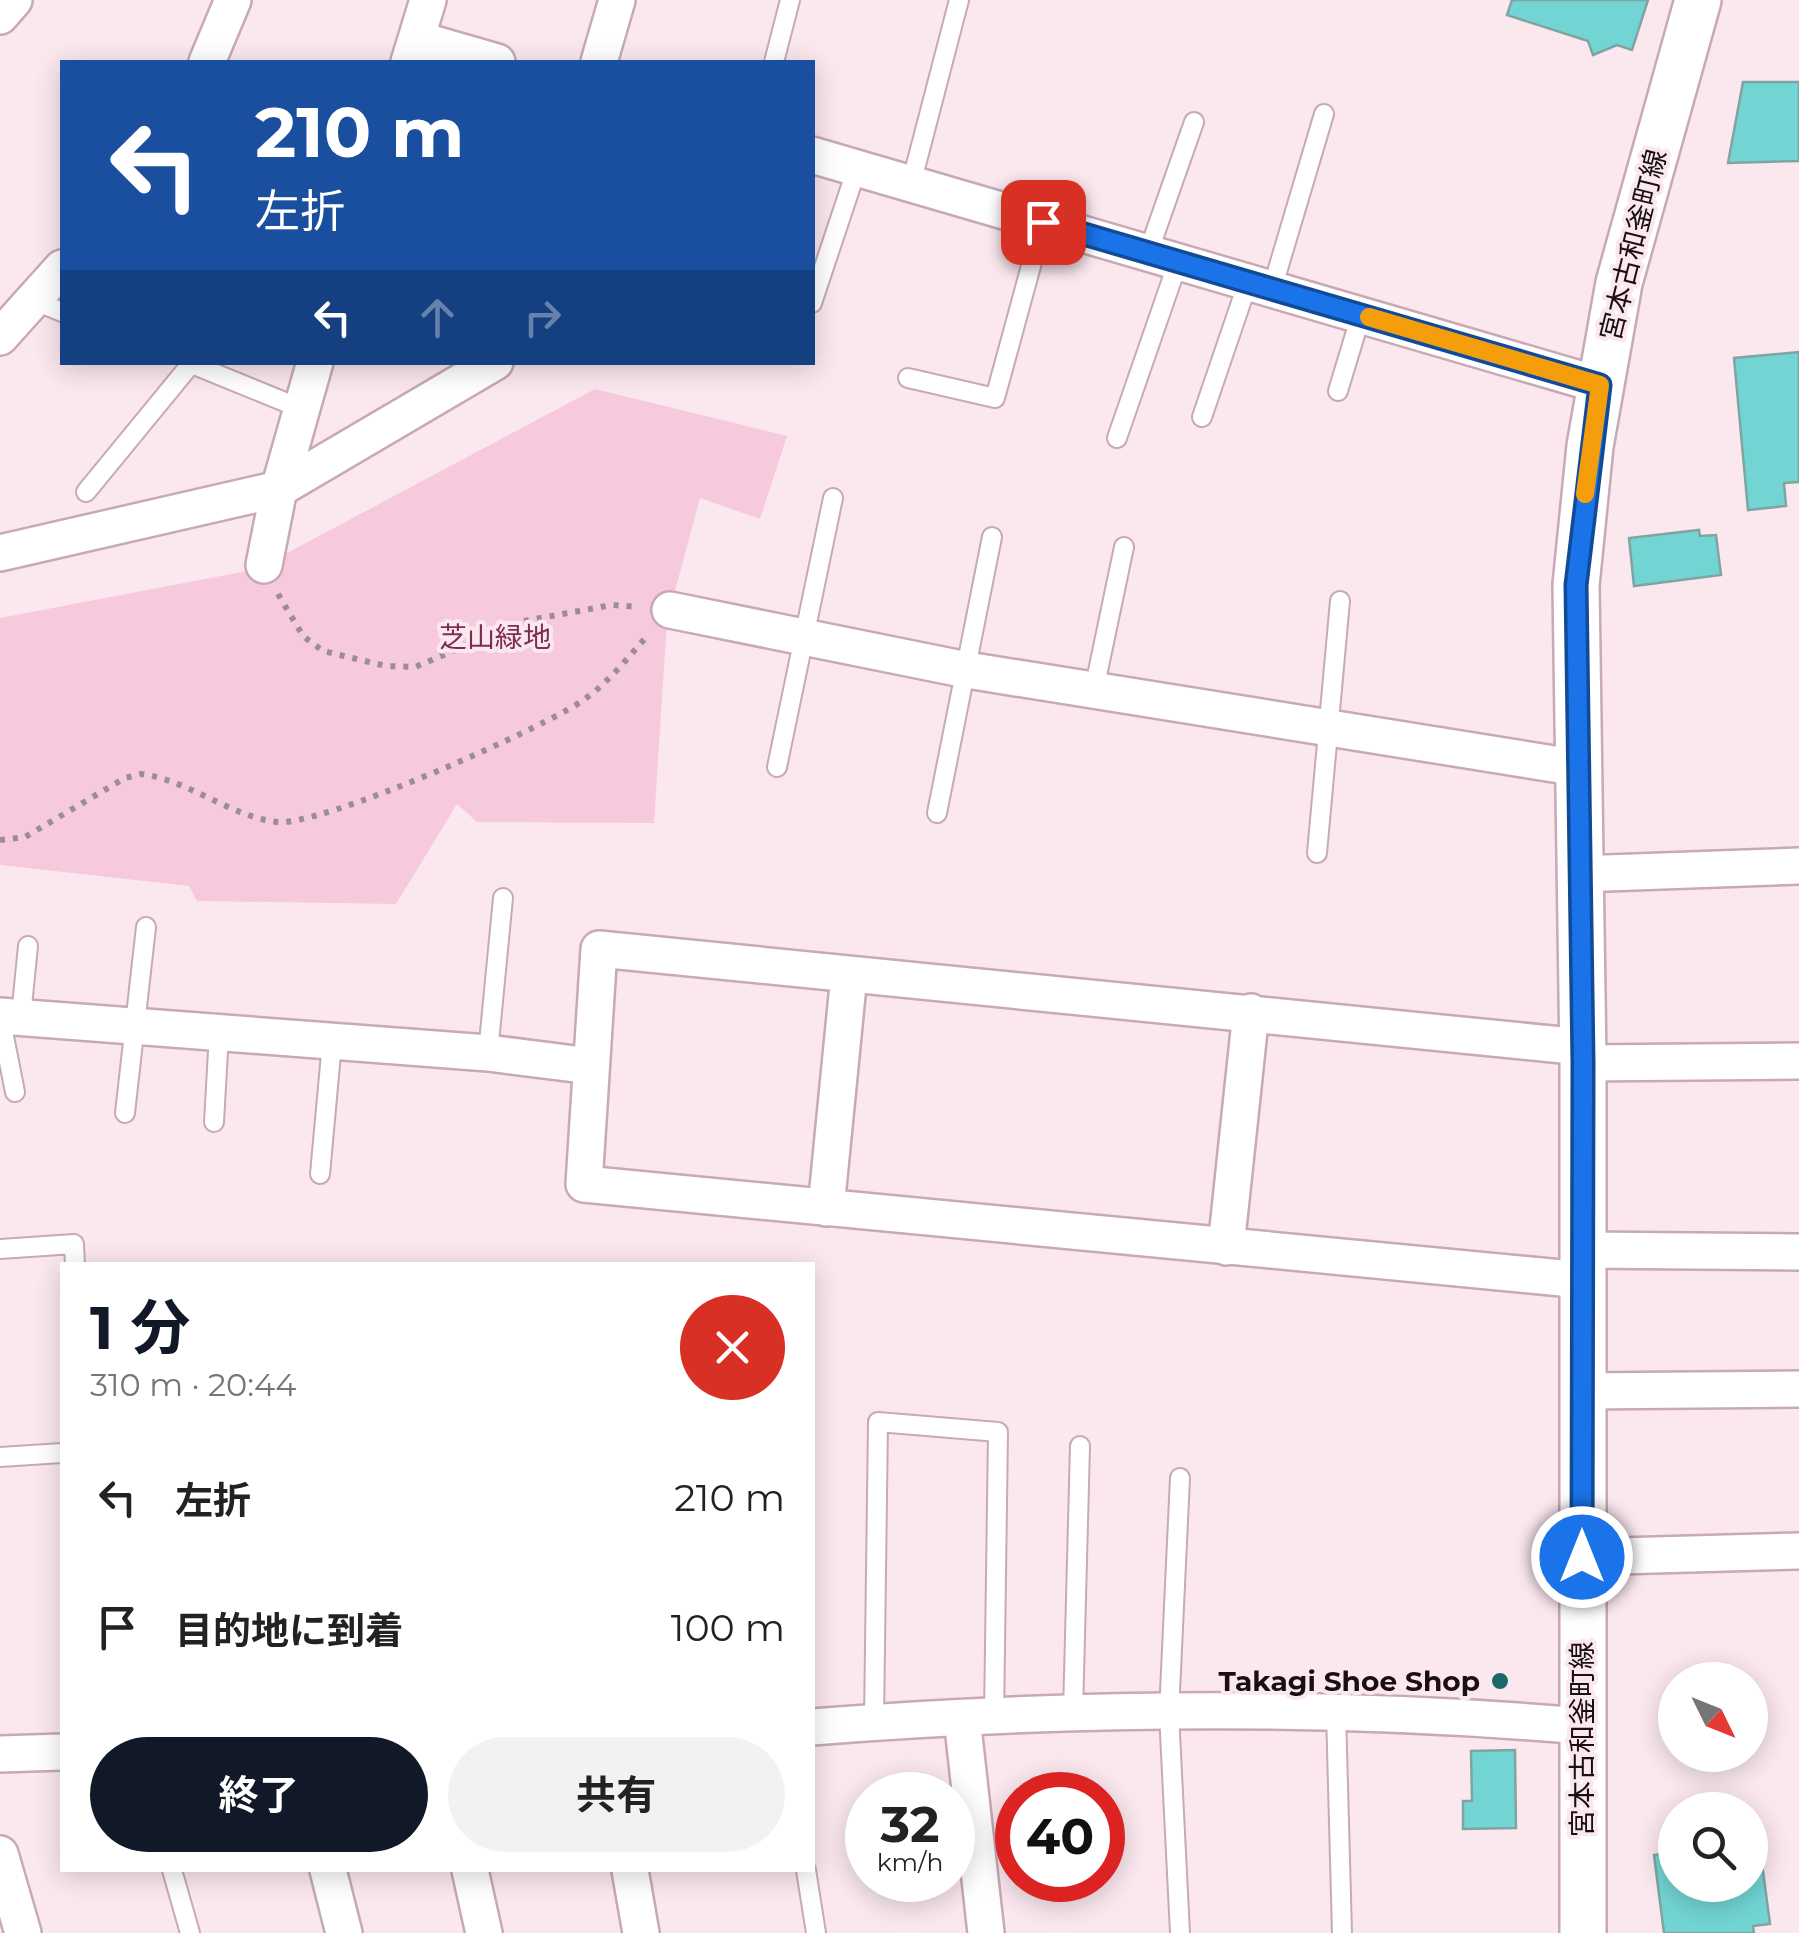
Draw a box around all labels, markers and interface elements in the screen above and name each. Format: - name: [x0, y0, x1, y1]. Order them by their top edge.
- text: 210 m: [255, 89, 465, 175]
- icon: left: [90, 100, 220, 230]
- street label: 宮本古和釜町線: [1593, 146, 1673, 344]
- pin: [1001, 180, 1086, 265]
- text: 左折: [255, 183, 345, 238]
- icon: arrive: [1016, 195, 1071, 250]
- icon: left: [305, 290, 360, 345]
- icon: ahead: [410, 290, 465, 345]
- icon: right: [515, 290, 570, 345]
- park label: 芝山緑地: [439, 620, 551, 654]
- text: 1 分: [90, 1291, 191, 1364]
- button: close: [680, 1295, 785, 1400]
- text: 310 m · 20:44: [90, 1365, 296, 1404]
- icon: left: [90, 1470, 145, 1525]
- text: 210 m: [674, 1474, 785, 1521]
- text: 左折: [175, 1477, 251, 1524]
- position arrow: [1530, 1505, 1634, 1609]
- icon: arrive: [90, 1600, 145, 1655]
- text: 100 m: [671, 1604, 785, 1651]
- text: 目的地に到着: [175, 1607, 403, 1654]
- street label: 宮本古和釜町線: [1565, 1641, 1599, 1837]
- north arrow: [1658, 1662, 1768, 1772]
- map controls: [1658, 1662, 1768, 1902]
- place label: Takagi Shoe Shop: [1219, 1664, 1480, 1698]
- marker: Takagi Shoe Shop: [1489, 1670, 1511, 1692]
- button: 終了: [90, 1737, 428, 1852]
- button: 共有: [448, 1737, 785, 1852]
- speed limit sign: 40: [995, 1772, 1125, 1902]
- button: search: [1658, 1792, 1768, 1902]
- text: 32: [881, 1794, 939, 1855]
- text: km/h: [877, 1847, 943, 1877]

